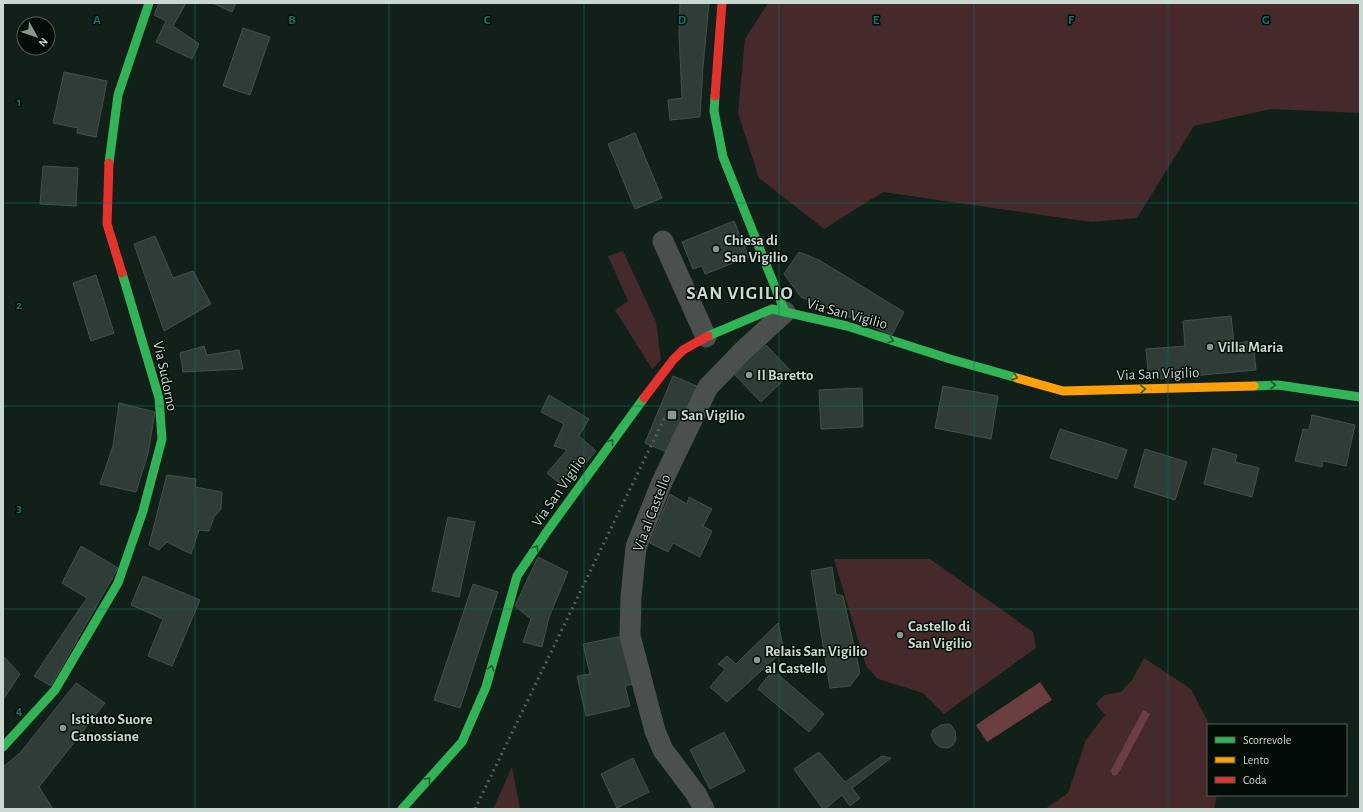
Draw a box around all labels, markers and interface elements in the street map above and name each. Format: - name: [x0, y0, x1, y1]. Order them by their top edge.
- text: A: [93, 14, 101, 27]
- text: B: [288, 14, 296, 27]
- text: C: [484, 14, 491, 27]
- text: D: [678, 14, 687, 27]
- text: E: [873, 14, 880, 27]
- text: F: [1068, 14, 1075, 27]
- text: G: [1262, 14, 1270, 27]
- north arrow: [16, 16, 56, 56]
- text: N: [37, 36, 50, 49]
- text: 1: [17, 96, 21, 109]
- place label: Chiesa di San Vigilio: [724, 233, 788, 265]
- marker: Chiesa di San Vigilio: [711, 244, 721, 254]
- district label: SAN VIGILIO: [686, 284, 794, 303]
- street label: Via San Vigilio: [805, 296, 889, 332]
- text: 2: [16, 299, 22, 312]
- one-way arrow: [887, 335, 894, 343]
- street label: Via Sudorno: [150, 340, 180, 412]
- place label: Villa Maria: [1218, 340, 1283, 355]
- marker: Villa Maria: [1205, 342, 1215, 352]
- street label: Via San Vigilio: [1116, 365, 1200, 383]
- place label: Il Baretto: [757, 368, 813, 383]
- marker: Il Baretto: [744, 370, 754, 380]
- one-way arrow: [1011, 372, 1018, 381]
- one-way arrow: [1270, 381, 1276, 389]
- one-way arrow: [1140, 384, 1146, 393]
- place label: San Vigilio: [681, 408, 745, 423]
- marker: San Vigilio: [666, 409, 678, 421]
- one-way arrow: [606, 439, 614, 446]
- street label: Via San Vigilio: [529, 453, 589, 529]
- street label: Via al Castello: [630, 472, 674, 554]
- text: 3: [16, 502, 22, 515]
- one-way arrow: [531, 545, 539, 552]
- place label: Castello di San Vigilio: [908, 619, 972, 651]
- marker: Castello di San Vigilio: [895, 630, 905, 640]
- place label: Relais San Vigilio al Castello: [765, 644, 867, 676]
- marker: Relais San Vigilio al Castello: [752, 655, 762, 665]
- one-way arrow: [486, 665, 495, 672]
- text: 4: [16, 705, 23, 718]
- place label: Istituto Suore Canossiane: [71, 712, 152, 744]
- marker: Istituto Suore Canossiane: [58, 723, 68, 733]
- legend: [1207, 724, 1347, 796]
- text: Scorrevole: [1243, 734, 1291, 746]
- text: Lento: [1243, 754, 1269, 766]
- text: Coda: [1243, 774, 1267, 786]
- one-way arrow: [424, 777, 431, 785]

